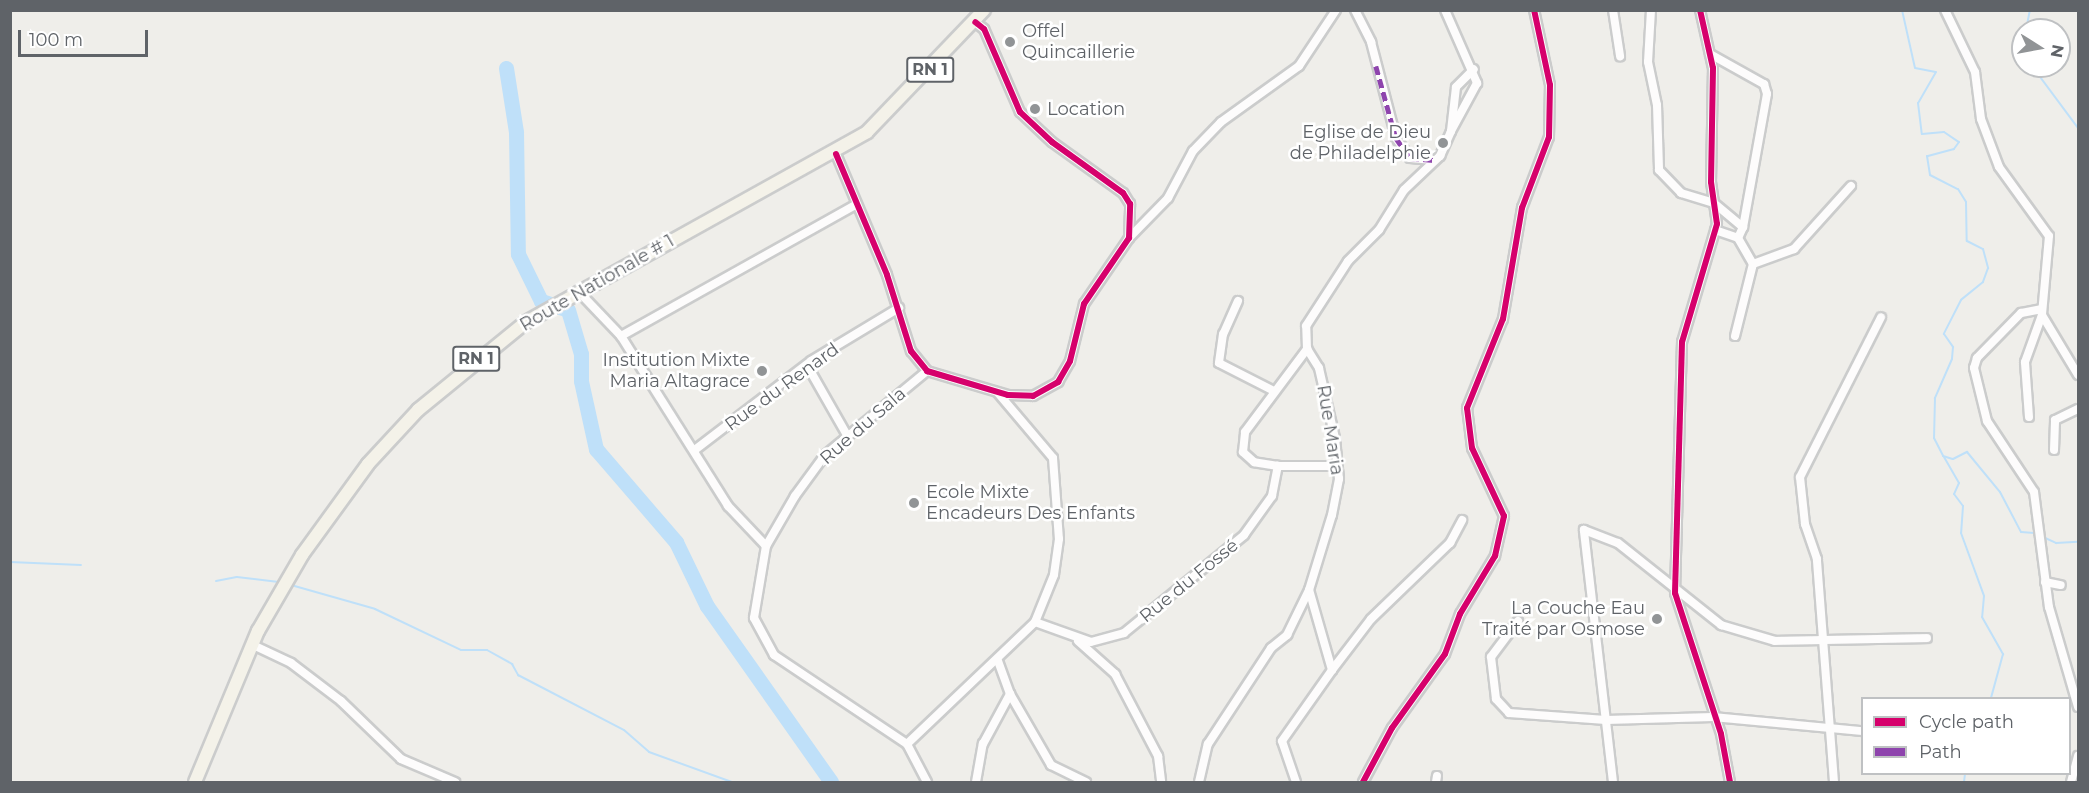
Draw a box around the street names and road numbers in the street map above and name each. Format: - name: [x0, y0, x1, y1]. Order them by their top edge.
- road number: RN 1: [906, 57, 954, 83]
- street label: Route Nationale # 1: [516, 230, 678, 336]
- street label: Rue du Renard: [721, 338, 843, 436]
- road number: RN 1: [452, 346, 500, 372]
- street label: Rue du Sala: [816, 383, 910, 469]
- street label: Rue Maria: [1312, 383, 1348, 477]
- street label: Rue du Fossé: [1135, 535, 1243, 627]

